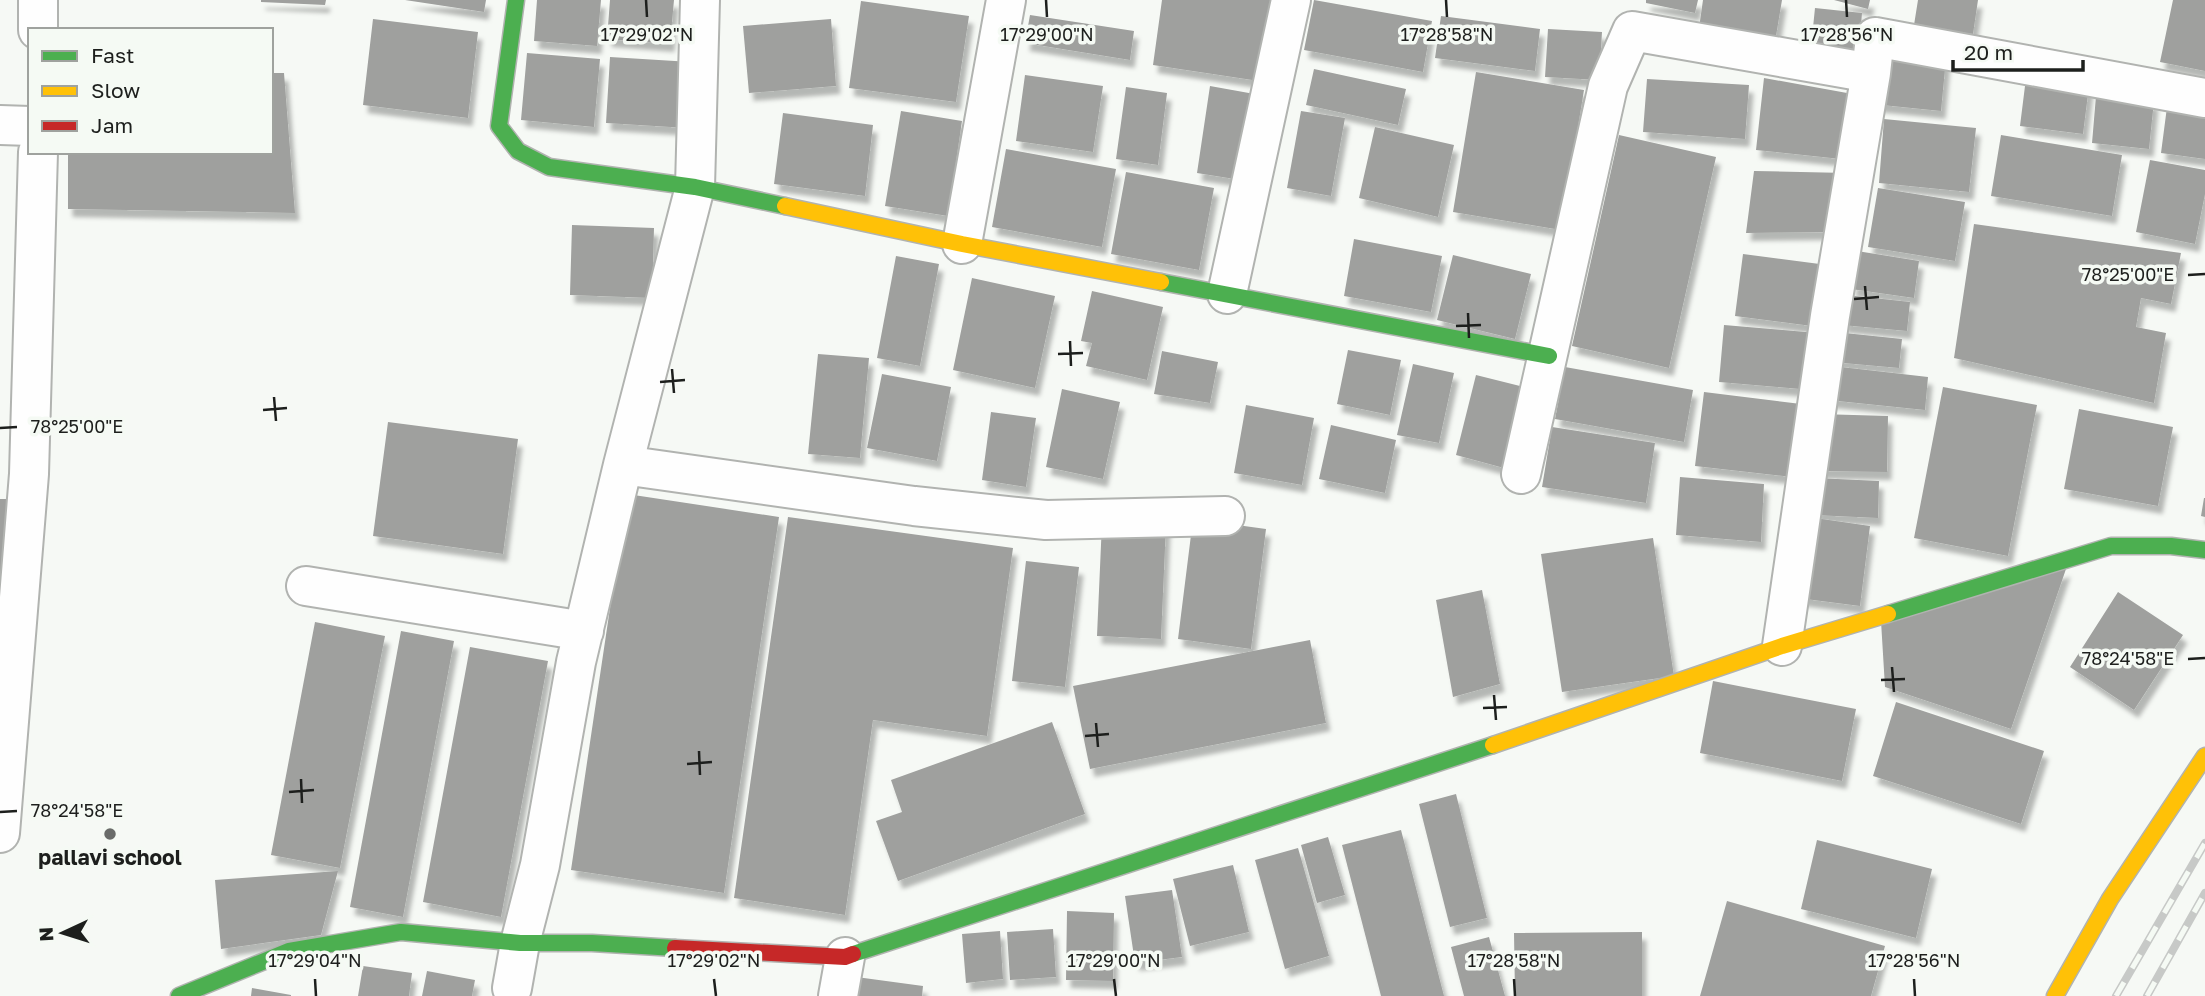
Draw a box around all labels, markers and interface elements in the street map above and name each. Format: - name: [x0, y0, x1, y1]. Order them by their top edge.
- text: 17°29'02"N: [601, 23, 693, 45]
- text: 17°29'00"N: [1000, 23, 1094, 45]
- text: 17°28'58"N: [1401, 23, 1493, 45]
- text: 17°28'56"N: [1801, 23, 1893, 45]
- legend: [28, 28, 273, 154]
- scale bar: [1953, 28, 2082, 72]
- text: 20 m: [1964, 39, 2013, 65]
- text: Fast: [91, 42, 134, 68]
- text: Slow: [91, 77, 140, 103]
- text: Jam: [91, 112, 133, 138]
- text: 78°25'00"E: [2082, 263, 2174, 285]
- text: 78°25'00"E: [31, 415, 123, 437]
- text: 78°24'58"E: [2082, 647, 2174, 669]
- text: 78°24'58"E: [31, 799, 123, 821]
- marker: pallavi school: [102, 826, 118, 842]
- place label: pallavi school: [38, 844, 182, 870]
- north arrow: [28, 898, 98, 968]
- text: N: [34, 926, 58, 942]
- text: 17°29'04"N: [268, 949, 362, 971]
- text: 17°29'02"N: [668, 949, 760, 971]
- text: 17°29'00"N: [1067, 949, 1161, 971]
- text: 17°28'58"N: [1468, 949, 1560, 971]
- text: 17°28'56"N: [1868, 949, 1960, 971]

